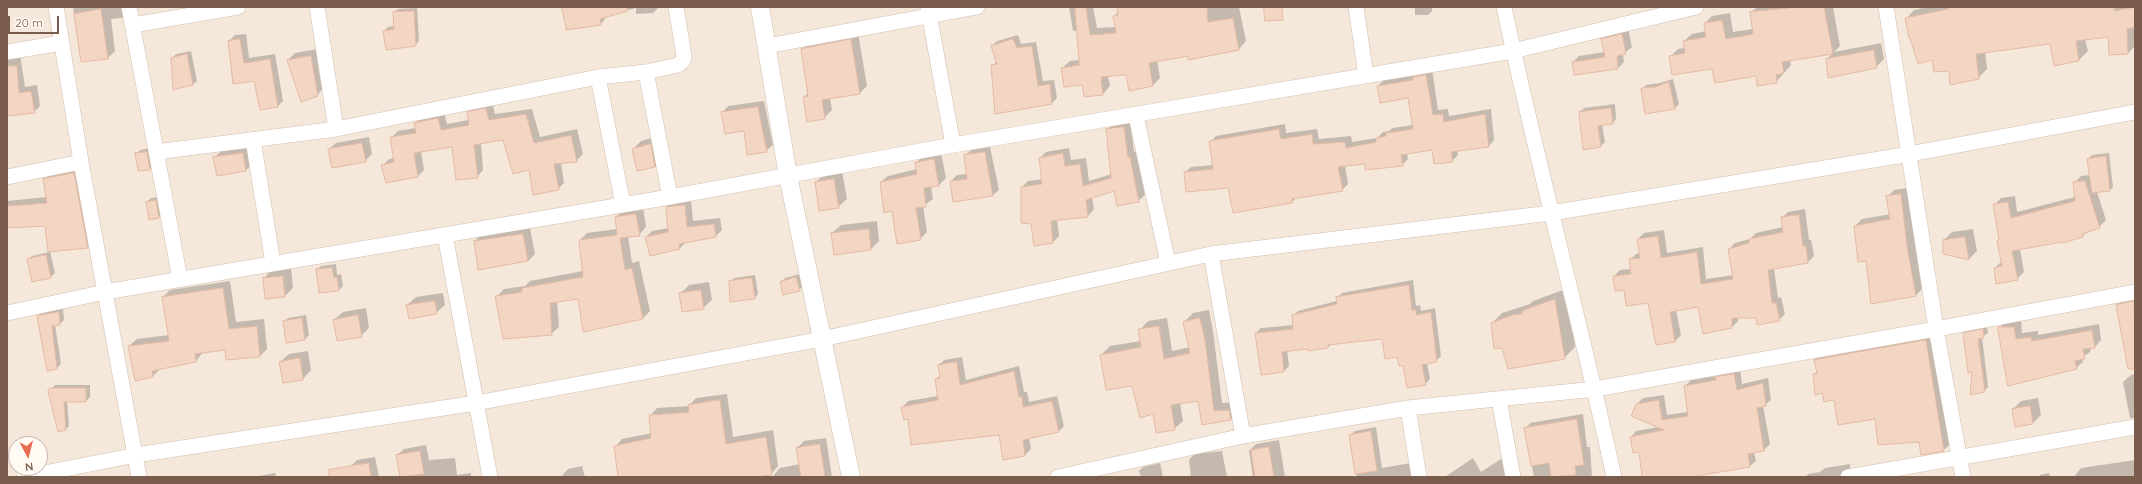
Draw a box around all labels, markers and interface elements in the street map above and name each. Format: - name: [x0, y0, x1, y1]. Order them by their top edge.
- scale bar: [10, 8, 61, 34]
- text: 20 m: [15, 15, 43, 30]
- north arrow: [8, 436, 48, 476]
- text: N: [24, 459, 34, 474]

